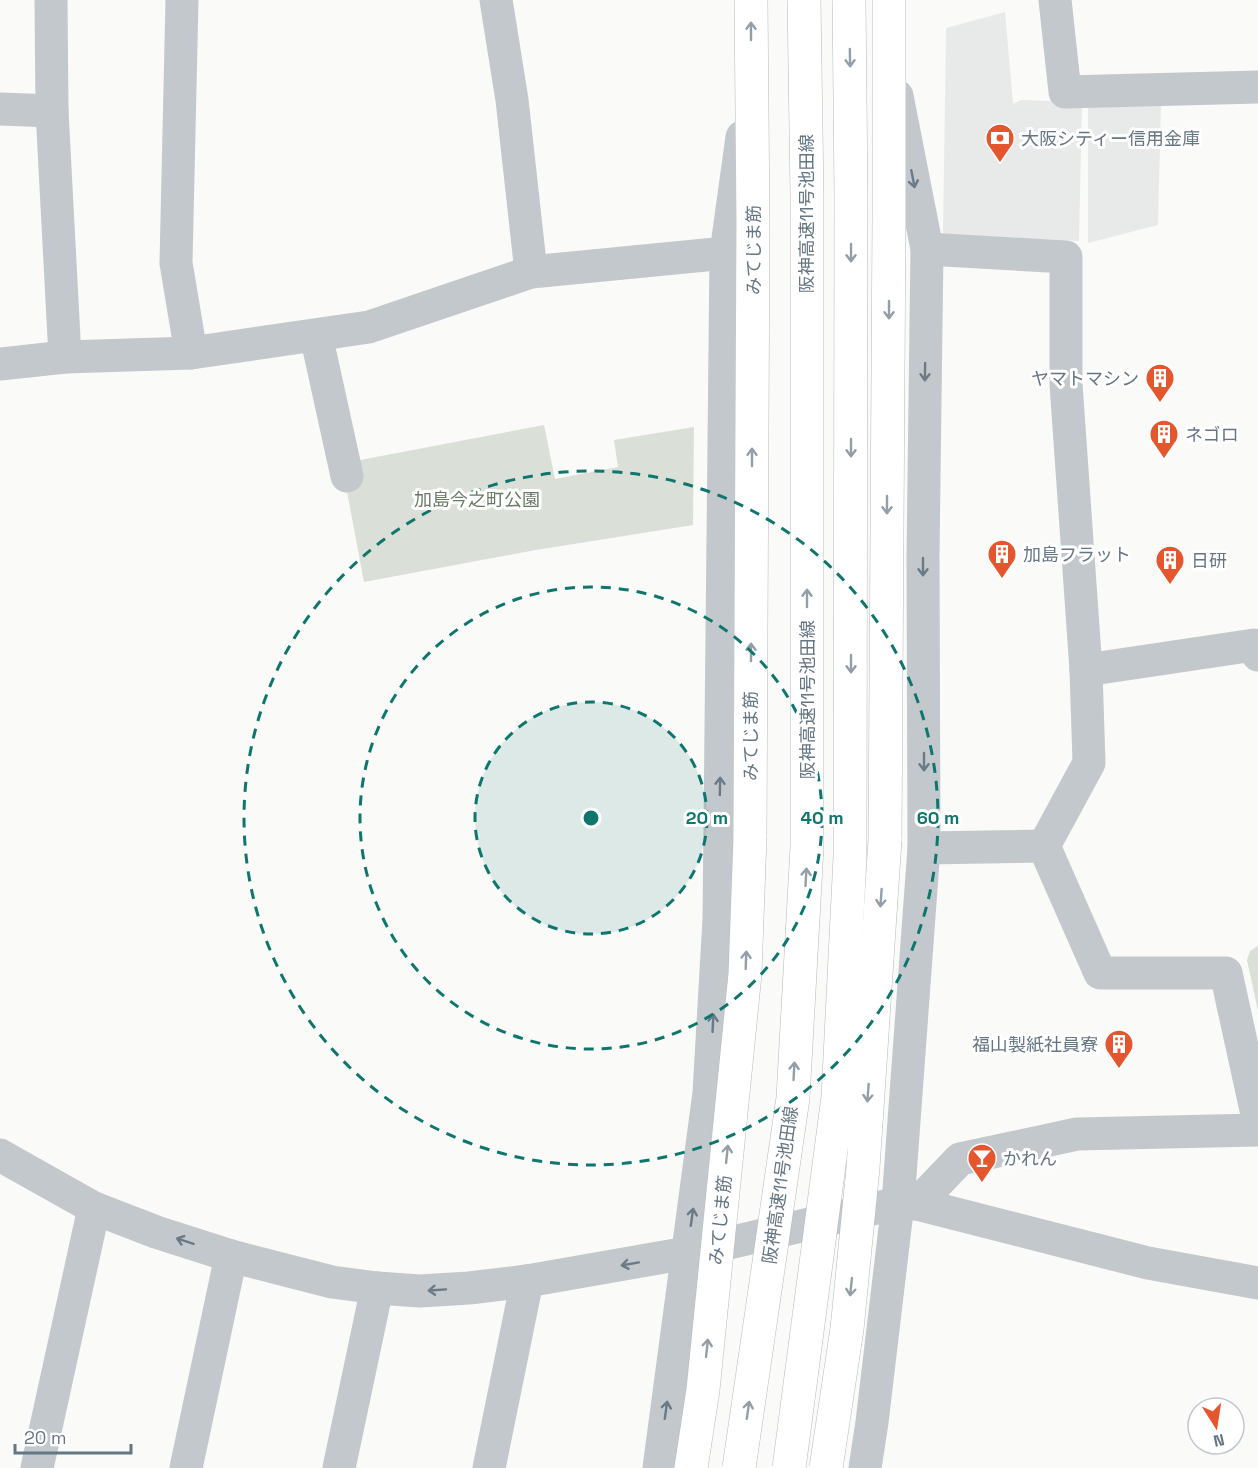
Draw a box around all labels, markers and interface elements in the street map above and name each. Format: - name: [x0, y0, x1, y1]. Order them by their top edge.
- one-way arrow: [745, 22, 757, 42]
- one-way arrow: [844, 48, 856, 68]
- bank icon: 大阪シティー信用金庫: [984, 122, 1016, 164]
- place label: 大阪シティー信用金庫: [1021, 127, 1200, 150]
- street label: 阪神高速11号池田線: [795, 134, 818, 294]
- one-way arrow: [908, 168, 919, 188]
- street label: みてじま筋: [742, 205, 765, 295]
- one-way arrow: [845, 243, 857, 263]
- one-way arrow: [883, 300, 894, 320]
- one-way arrow: [919, 362, 931, 382]
- building icon: ヤマトマシン: [1144, 362, 1176, 404]
- place label: ヤマトマシン: [1031, 367, 1139, 390]
- building icon: ネゴロ: [1148, 418, 1180, 460]
- place label: ネゴロ: [1185, 423, 1239, 446]
- one-way arrow: [845, 438, 857, 458]
- one-way arrow: [746, 448, 758, 468]
- park label: 加島今之町公園: [414, 488, 540, 511]
- one-way arrow: [881, 495, 893, 515]
- building icon: 加島フラット: [986, 538, 1018, 580]
- place label: 加島フラット: [1023, 543, 1131, 566]
- building icon: 日研: [1154, 544, 1186, 586]
- place label: 日研: [1191, 549, 1227, 572]
- one-way arrow: [917, 557, 929, 577]
- one-way arrow: [801, 588, 813, 608]
- street label: 阪神高速11号池田線: [796, 620, 819, 780]
- one-way arrow: [745, 643, 757, 663]
- one-way arrow: [845, 654, 857, 674]
- street label: みてじま筋: [739, 691, 762, 781]
- one-way arrow: [918, 752, 930, 772]
- one-way arrow: [715, 777, 726, 797]
- text: 20 m: [686, 806, 728, 829]
- text: 40 m: [800, 806, 844, 829]
- text: 60 m: [917, 806, 959, 829]
- centre of rings: [581, 808, 601, 828]
- one-way arrow: [800, 867, 811, 887]
- one-way arrow: [875, 888, 886, 908]
- one-way arrow: [740, 950, 751, 970]
- one-way arrow: [707, 1013, 718, 1033]
- building icon: 福山製紙社員寮: [1103, 1028, 1135, 1070]
- place label: 福山製紙社員寮: [972, 1033, 1098, 1056]
- one-way arrow: [789, 1062, 800, 1082]
- one-way arrow: [862, 1082, 873, 1102]
- street label: 阪神高速11号池田線: [758, 1105, 802, 1265]
- bar icon: かれん: [966, 1142, 998, 1184]
- one-way arrow: [722, 1144, 733, 1164]
- place label: かれん: [1003, 1147, 1057, 1170]
- street label: みてじま筋: [704, 1174, 736, 1266]
- one-way arrow: [687, 1207, 698, 1227]
- one-way arrow: [176, 1235, 195, 1246]
- one-way arrow: [621, 1259, 640, 1270]
- one-way arrow: [845, 1277, 856, 1297]
- one-way arrow: [427, 1285, 447, 1296]
- one-way arrow: [702, 1338, 713, 1358]
- north arrow: [1186, 1396, 1246, 1456]
- one-way arrow: [661, 1401, 672, 1420]
- one-way arrow: [742, 1401, 753, 1420]
- scale bar: [15, 1417, 130, 1455]
- text: 20 m: [24, 1426, 67, 1449]
- text: N: [1212, 1429, 1226, 1452]

